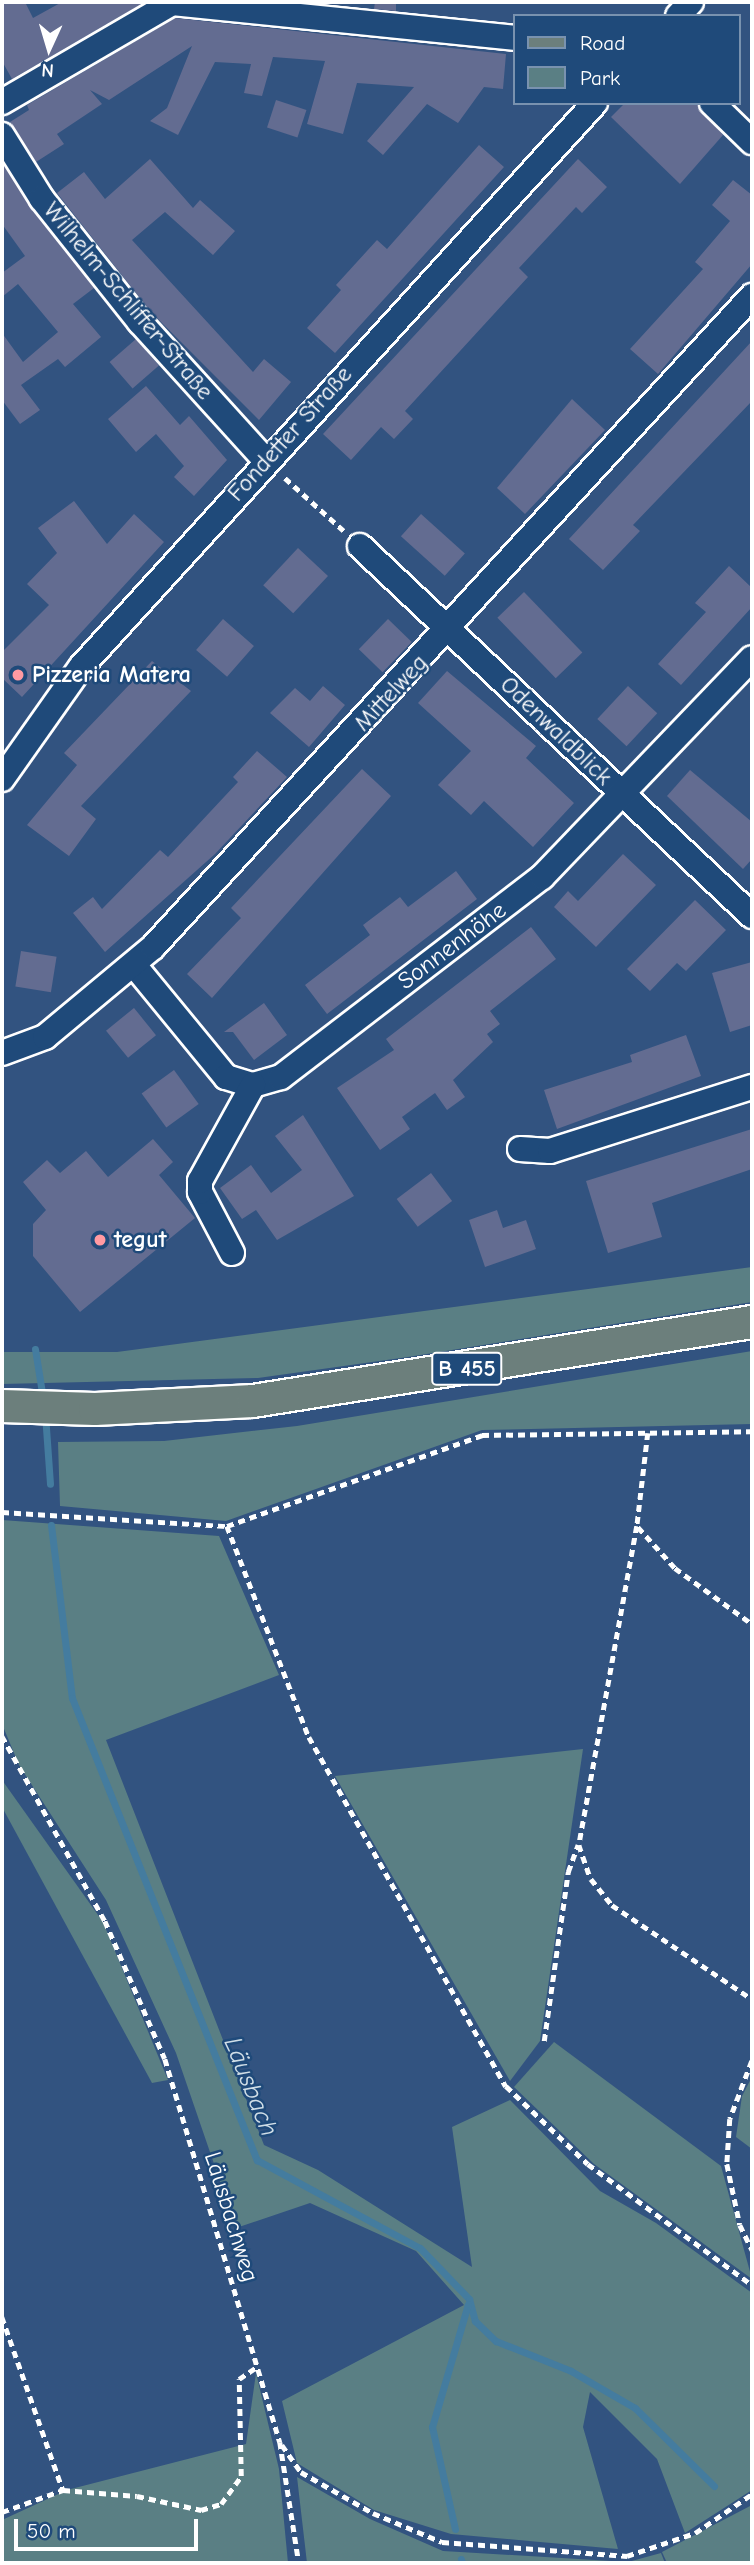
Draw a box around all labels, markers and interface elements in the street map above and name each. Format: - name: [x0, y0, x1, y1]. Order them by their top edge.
- north arrow: [14, 14, 84, 84]
- legend: [512, 14, 740, 105]
- text: Road: [580, 31, 625, 55]
- text: N: [41, 59, 54, 81]
- text: Park: [580, 66, 620, 90]
- street label: Wilhelm-Schliffer-Straße: [37, 196, 219, 406]
- street label: Fondetter Straße: [222, 360, 358, 508]
- street label: Mittelweg: [348, 649, 434, 737]
- place label: Pizzeria Matera: [32, 661, 191, 689]
- marker: Pizzeria Matera: [10, 667, 26, 683]
- street label: Odenwaldblick: [494, 670, 618, 792]
- street label: Sonnenhöhe: [392, 896, 512, 996]
- place label: tegut: [114, 1226, 167, 1254]
- marker: tegut: [92, 1232, 108, 1248]
- road number: B 455: [430, 1350, 504, 1388]
- water label: Läusbach: [216, 2033, 284, 2141]
- street label: Läusbachweg: [198, 2148, 264, 2286]
- scale bar: [18, 2506, 201, 2550]
- text: 50 m: [27, 2519, 76, 2543]

